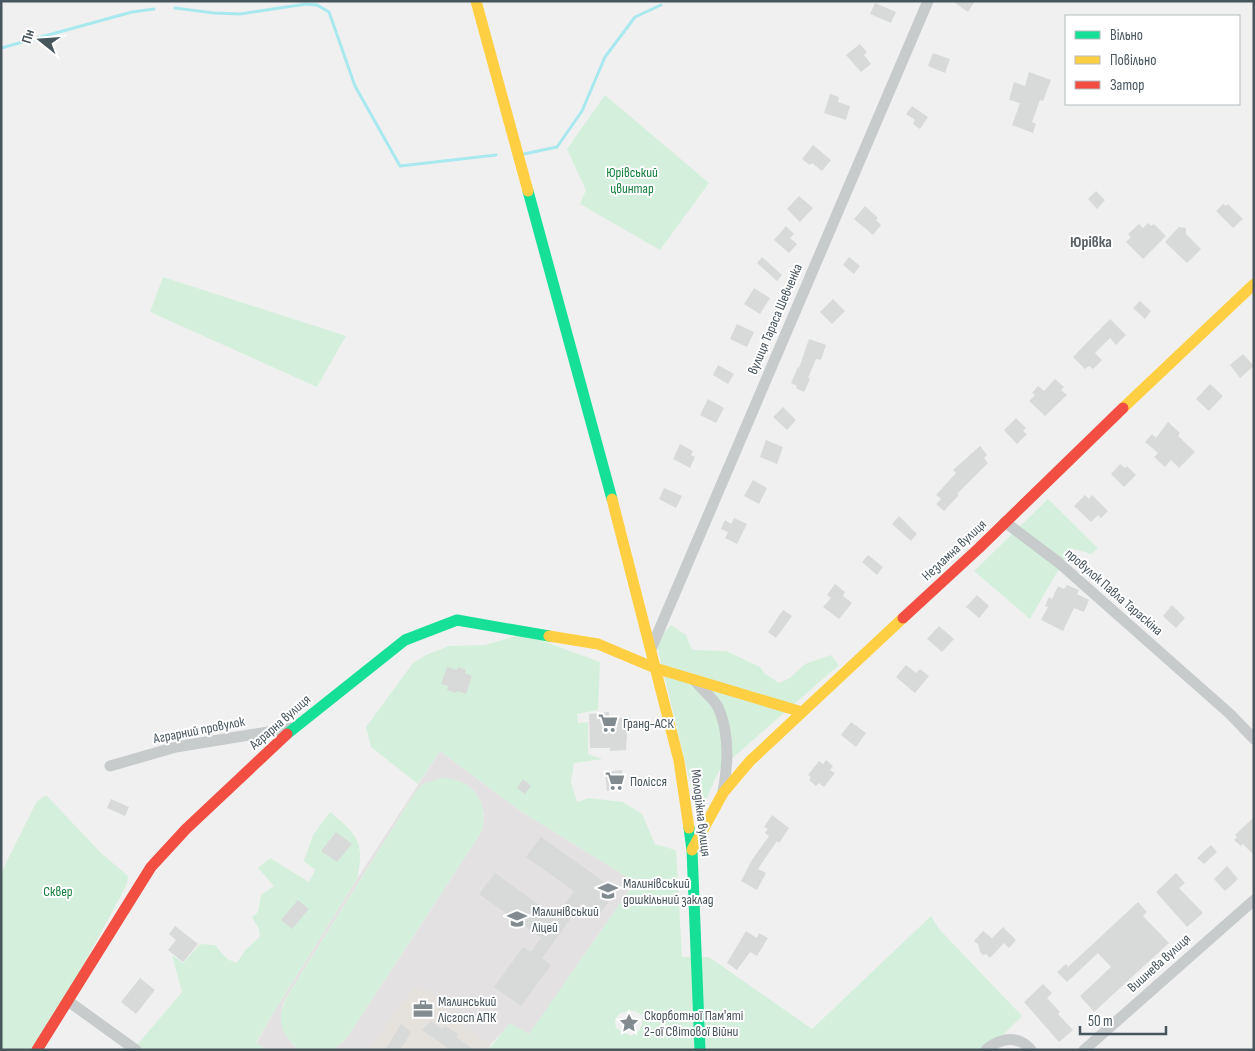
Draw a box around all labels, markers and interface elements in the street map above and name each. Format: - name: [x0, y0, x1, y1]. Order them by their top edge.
- north arrow: [15, 15, 65, 65]
- legend: [1065, 15, 1240, 105]
- text: Вільно: [1110, 26, 1143, 45]
- text: Пн: [18, 27, 38, 45]
- text: Повільно: [1110, 51, 1156, 70]
- text: Затор: [1110, 76, 1144, 95]
- park label: Юрівський цвинтар: [606, 164, 658, 197]
- district label: Юрівка: [1070, 233, 1112, 252]
- street label: вулиця Тараса Шевченка: [744, 261, 806, 377]
- street label: Незламна вулиця: [918, 516, 990, 584]
- street label: провулок Павла Тараскіна: [1062, 545, 1166, 639]
- street label: Аграрна вулиця: [245, 691, 314, 754]
- supermarket icon: Гранд-АСК: [597, 712, 619, 734]
- street label: Аграрний провулок: [151, 713, 247, 747]
- place label: Гранд-АСК: [623, 715, 674, 732]
- street label: Молодіжна вулиця: [687, 769, 715, 857]
- supermarket icon: Полісся: [604, 770, 626, 792]
- place label: Полісся: [630, 773, 667, 790]
- place label: Малинівський дошкільний заклад: [623, 875, 714, 908]
- school or university icon: Малинівський дошкільний заклад: [597, 880, 619, 902]
- park label: Сквер: [43, 883, 73, 900]
- place label: Малинівський Ліцей: [531, 903, 599, 936]
- school or university icon: Малинівський Ліцей: [506, 908, 528, 930]
- street label: Вишнева вулиця: [1124, 930, 1194, 996]
- place label: Малинський Лісгосп АПК: [437, 993, 497, 1026]
- office icon: Малинський Лісгосп АПК: [412, 998, 434, 1020]
- scale bar: [1080, 1004, 1166, 1036]
- place label: Скорботної Пам'яті 2-ої Світової Війни: [644, 1007, 743, 1040]
- place icon: Скорботної Пам'яті 2-ої Світової Війни: [618, 1012, 640, 1034]
- text: 50 m: [1088, 1012, 1113, 1031]

